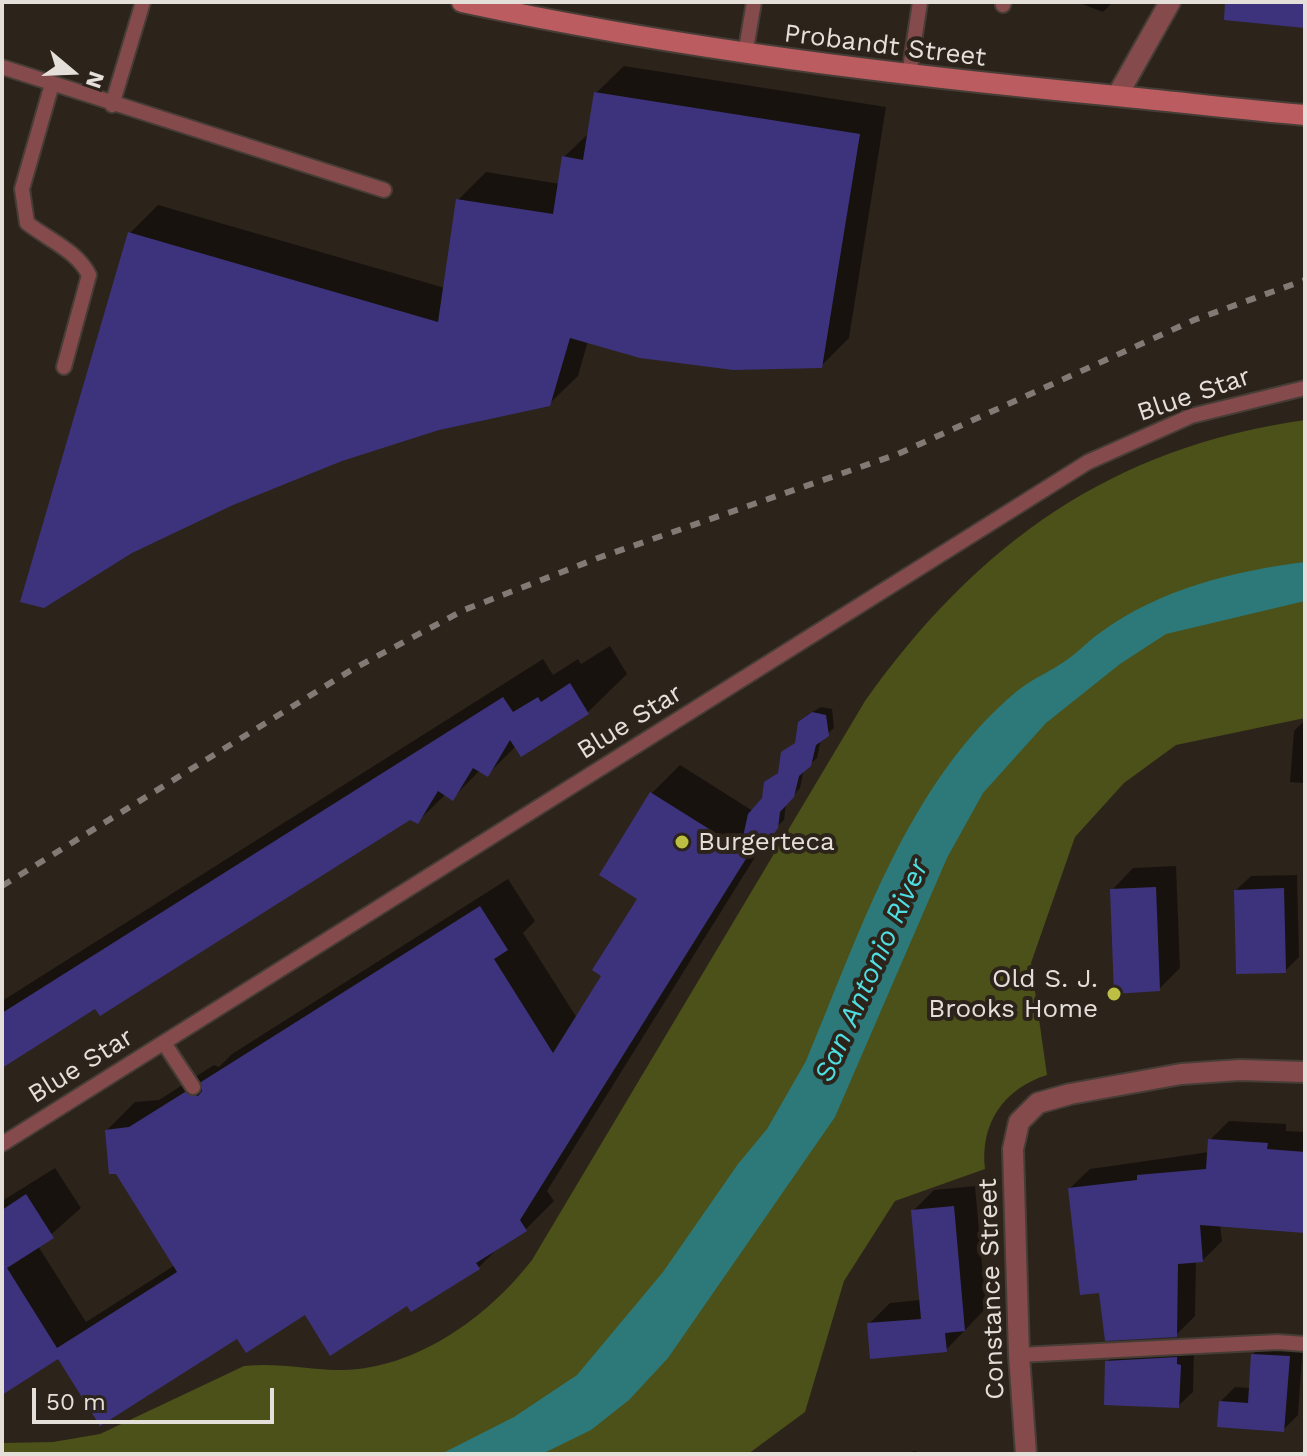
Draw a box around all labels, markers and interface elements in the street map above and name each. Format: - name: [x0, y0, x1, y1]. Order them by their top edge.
- street label: Probandt Street: [782, 18, 988, 74]
- north arrow: [32, 32, 112, 112]
- text: N: [81, 68, 110, 92]
- street label: Blue Star: [1133, 361, 1255, 429]
- street label: Blue Star: [572, 678, 688, 766]
- place label: Burgerteca: [698, 826, 835, 858]
- marker: Burgerteca: [673, 833, 691, 851]
- water label: San Antonio River: [808, 854, 936, 1088]
- place label: Old S. J. Brooks Home: [928, 963, 1098, 1024]
- marker: Old S. J. Brooks Home: [1105, 985, 1123, 1003]
- street label: Blue Star: [23, 1022, 139, 1110]
- street label: Constance Street: [973, 1178, 1011, 1400]
- scale bar: [36, 1372, 278, 1422]
- text: 50 m: [46, 1388, 106, 1416]

